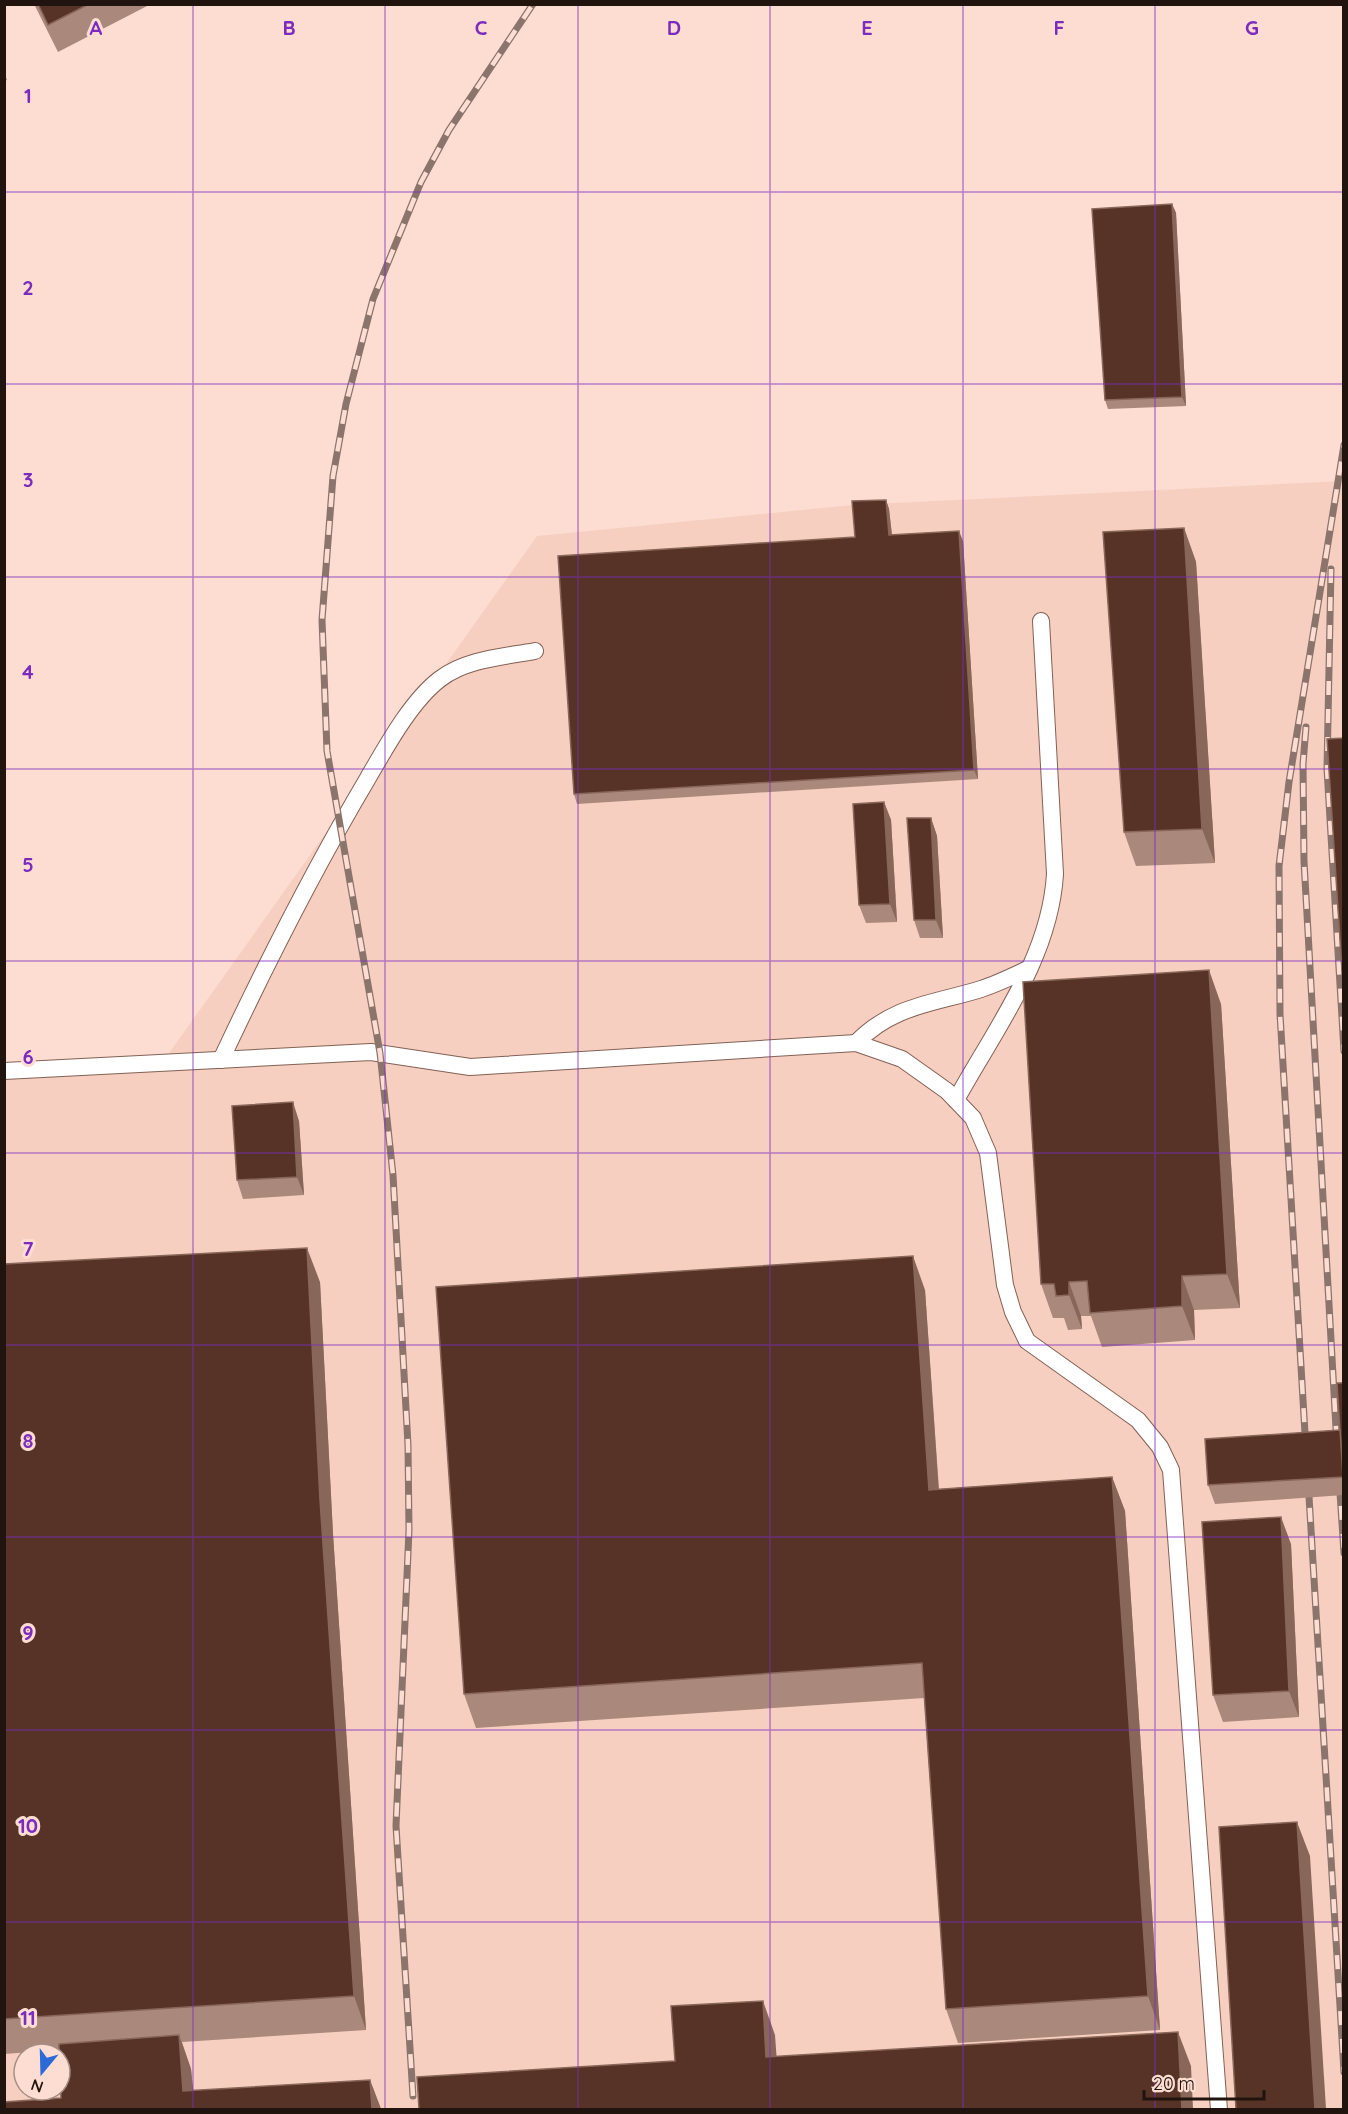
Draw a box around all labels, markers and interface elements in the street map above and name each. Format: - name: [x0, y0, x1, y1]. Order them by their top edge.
- text: A: [90, 15, 103, 40]
- text: B: [282, 15, 296, 40]
- text: C: [475, 15, 488, 40]
- text: D: [667, 15, 681, 40]
- text: E: [861, 15, 873, 40]
- text: F: [1053, 15, 1065, 40]
- text: G: [1245, 15, 1259, 40]
- text: 1: [24, 83, 32, 108]
- text: 2: [22, 275, 34, 300]
- text: 3: [23, 467, 33, 492]
- text: 4: [22, 659, 34, 684]
- text: 5: [22, 852, 34, 877]
- text: 6: [22, 1044, 34, 1069]
- text: 7: [23, 1236, 34, 1261]
- text: 8: [23, 1428, 34, 1453]
- text: 9: [22, 1620, 34, 1645]
- text: 10: [18, 1813, 38, 1838]
- text: 11: [20, 2005, 36, 2030]
- north arrow: [12, 2042, 72, 2102]
- scale bar: [1144, 2063, 1264, 2101]
- text: 20 m: [1153, 2072, 1195, 2095]
- text: N: [28, 2075, 46, 2098]

